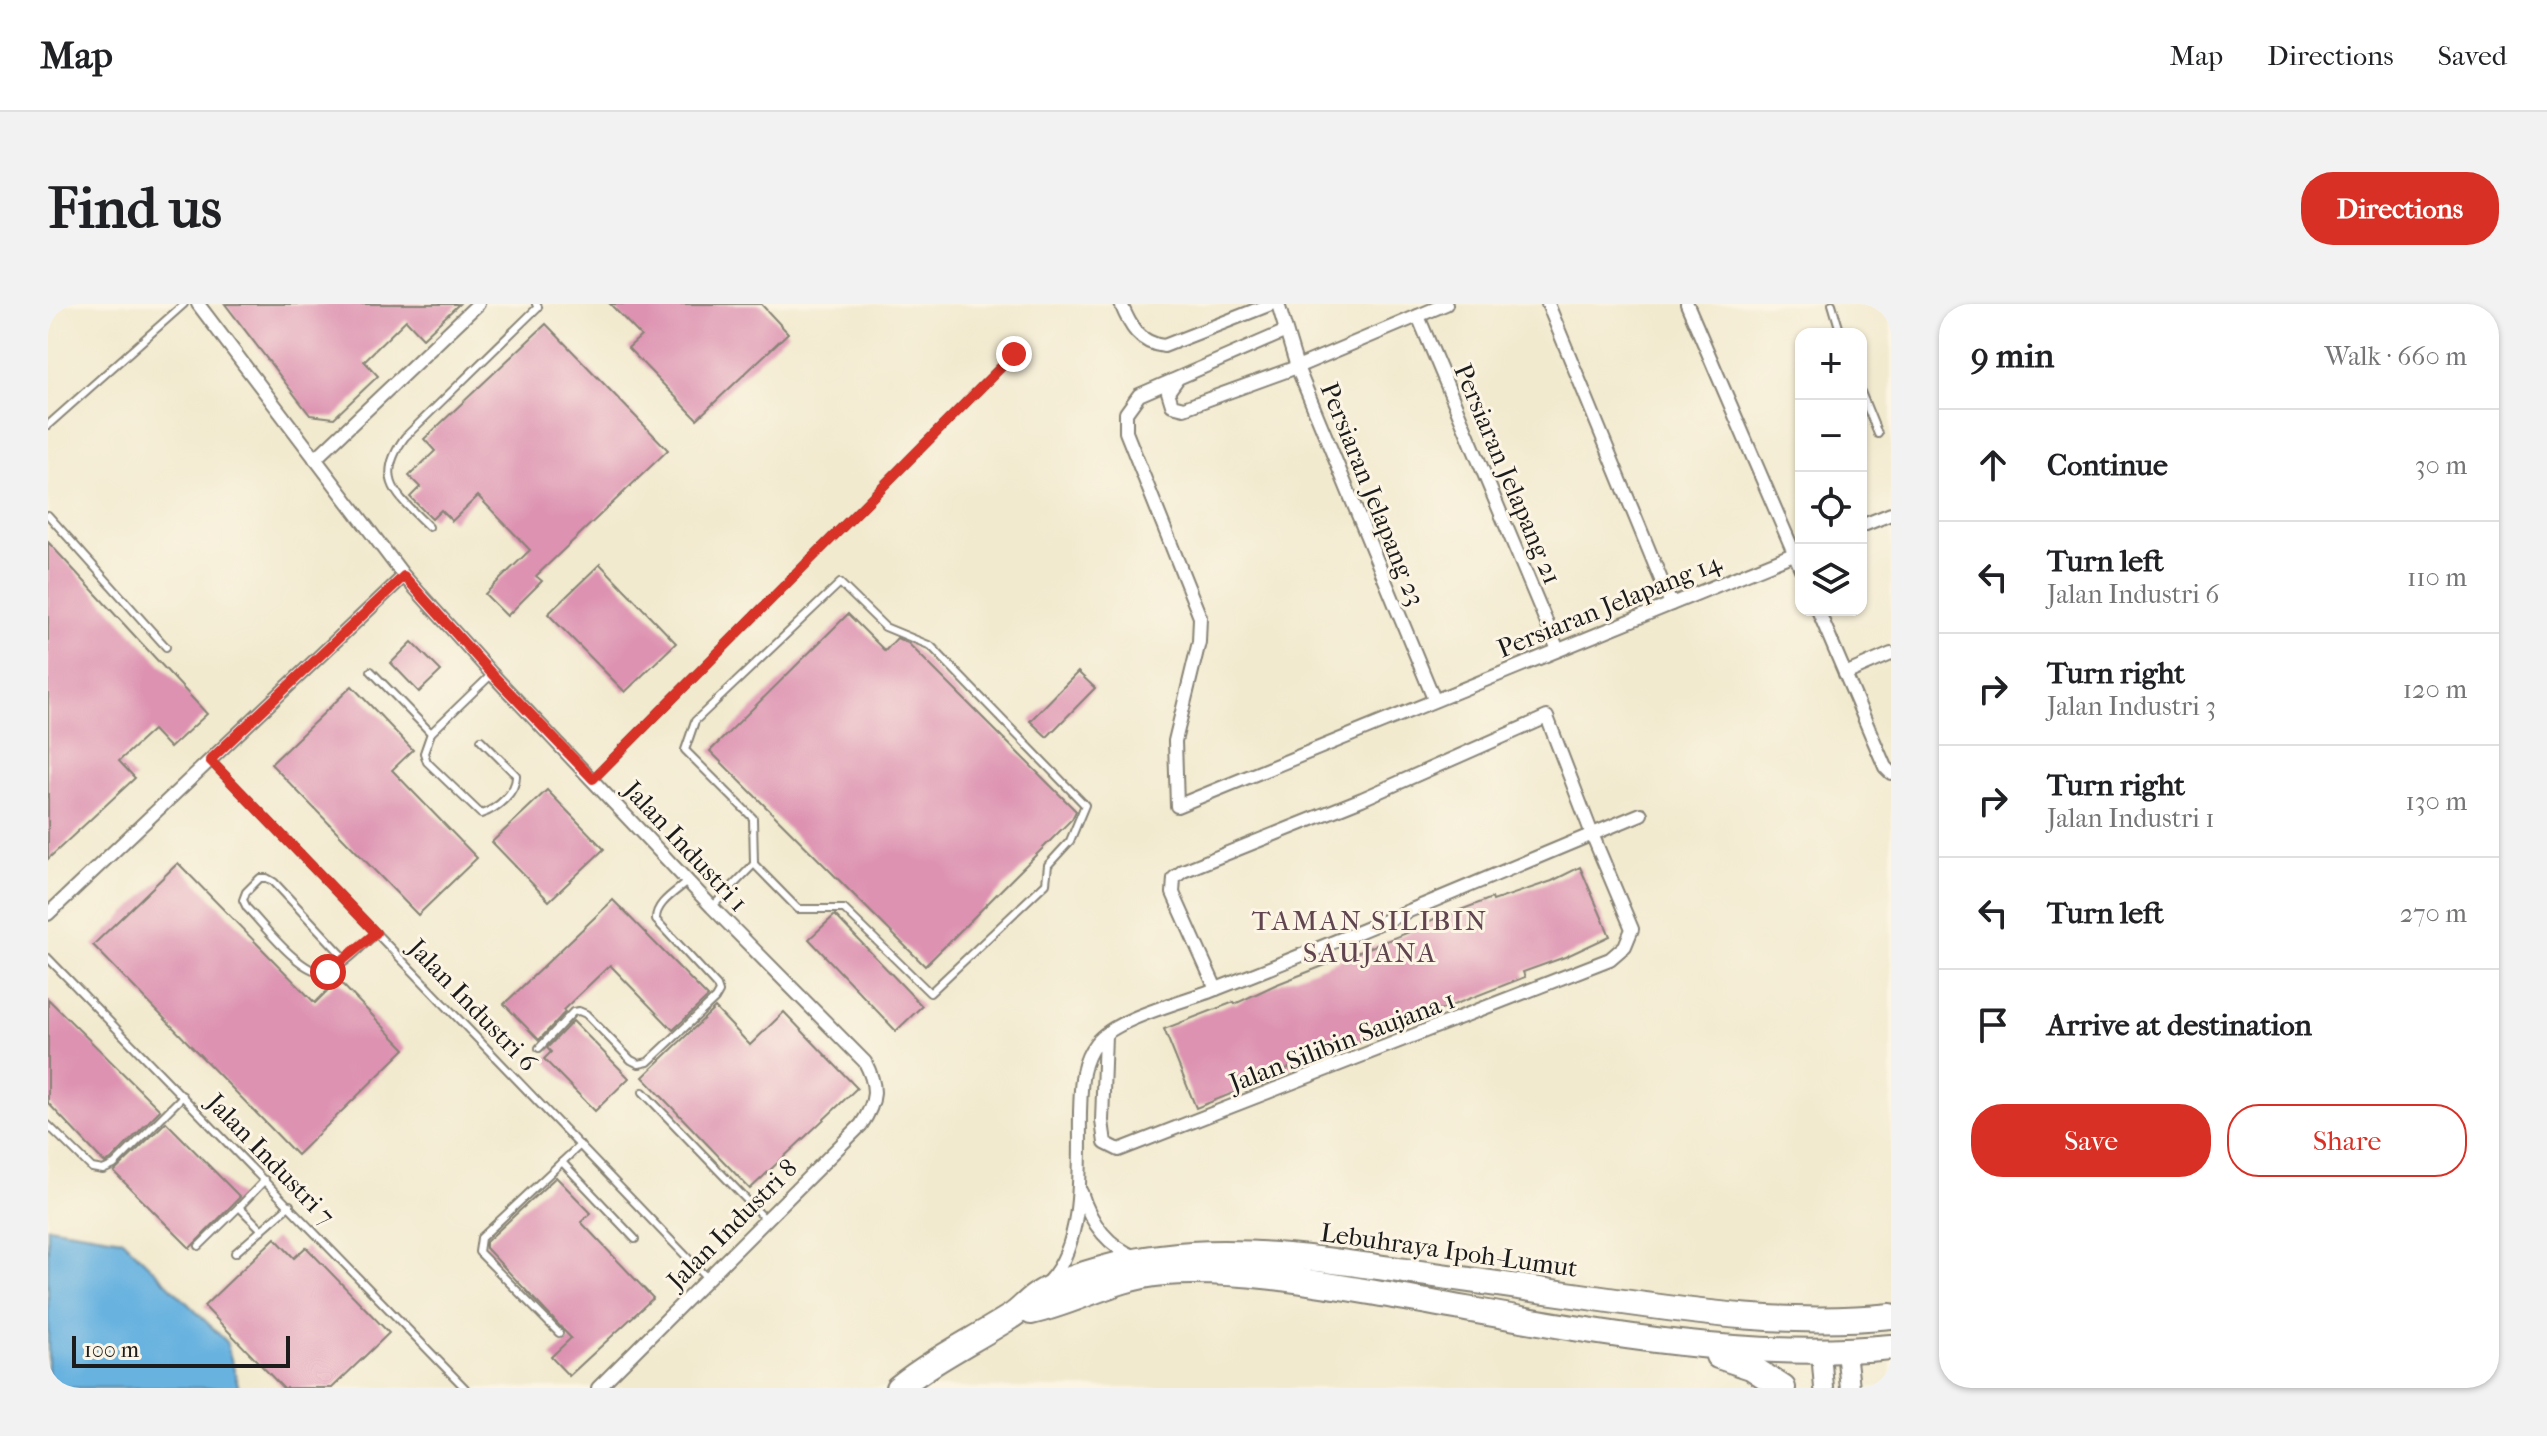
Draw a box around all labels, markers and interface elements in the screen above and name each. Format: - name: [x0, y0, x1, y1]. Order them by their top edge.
- text: Map: [40, 33, 113, 78]
- text: Map: [2170, 39, 2223, 72]
- text: Directions: [2267, 39, 2394, 72]
- text: Saved: [2438, 39, 2507, 72]
- button: Directions: [2301, 172, 2499, 245]
- text: Find us: [48, 176, 222, 241]
- map controls: [1795, 328, 1867, 616]
- button: +: [1795, 328, 1867, 400]
- route end: [996, 336, 1032, 372]
- text: 9 min: [1971, 336, 2054, 376]
- text: Walk · 660 m: [2325, 341, 2467, 372]
- street label: Persiaran Jelapang 21: [1447, 359, 1568, 589]
- street label: Persiaran Jelapang 23: [1314, 378, 1431, 610]
- button: −: [1795, 400, 1867, 472]
- icon: ahead: [1971, 443, 2015, 487]
- text: Continue: [2047, 448, 2168, 483]
- text: 30 m: [2415, 450, 2467, 481]
- button: locate: [1795, 472, 1867, 544]
- button: layers: [1795, 544, 1867, 616]
- text: Turn left: [2047, 544, 2164, 579]
- street label: Persiaran Jelapang 14: [1493, 546, 1726, 665]
- icon: left: [1971, 555, 2015, 599]
- text: 110 m: [2407, 562, 2467, 593]
- text: Jalan Industri 6: [2047, 579, 2219, 610]
- text: Turn right: [2047, 656, 2185, 691]
- icon: right: [1971, 667, 2015, 711]
- text: 120 m: [2403, 674, 2467, 705]
- text: Jalan Industri 3: [2047, 691, 2216, 722]
- text: Turn right: [2047, 768, 2185, 803]
- street label: Jalan Industri 1: [616, 773, 754, 918]
- icon: right: [1971, 779, 2015, 823]
- text: 130 m: [2406, 786, 2467, 817]
- text: Jalan Industri 1: [2047, 803, 2215, 834]
- icon: left: [1971, 891, 2015, 935]
- text: Turn left: [2047, 896, 2164, 931]
- text: 270 m: [2400, 898, 2467, 929]
- district label: TAMAN SILIBIN SAUJANA: [1252, 904, 1488, 969]
- street label: Jalan Industri 6: [400, 931, 544, 1079]
- route start: [310, 954, 346, 990]
- street label: Jalan Silibin Saujana 1: [1223, 984, 1459, 1100]
- icon: arrive: [1971, 1003, 2015, 1047]
- text: Arrive at destination: [2047, 1008, 2312, 1043]
- street label: Jalan Industri 7: [199, 1086, 341, 1232]
- button: Save: [1971, 1104, 2211, 1177]
- button: Share: [2227, 1104, 2467, 1177]
- street label: Jalan Industri 8: [659, 1153, 804, 1297]
- street label: Lebuhraya Ipoh-Lumut: [1318, 1217, 1580, 1284]
- scale bar: [72, 1332, 290, 1368]
- text: 100 m: [84, 1337, 139, 1363]

